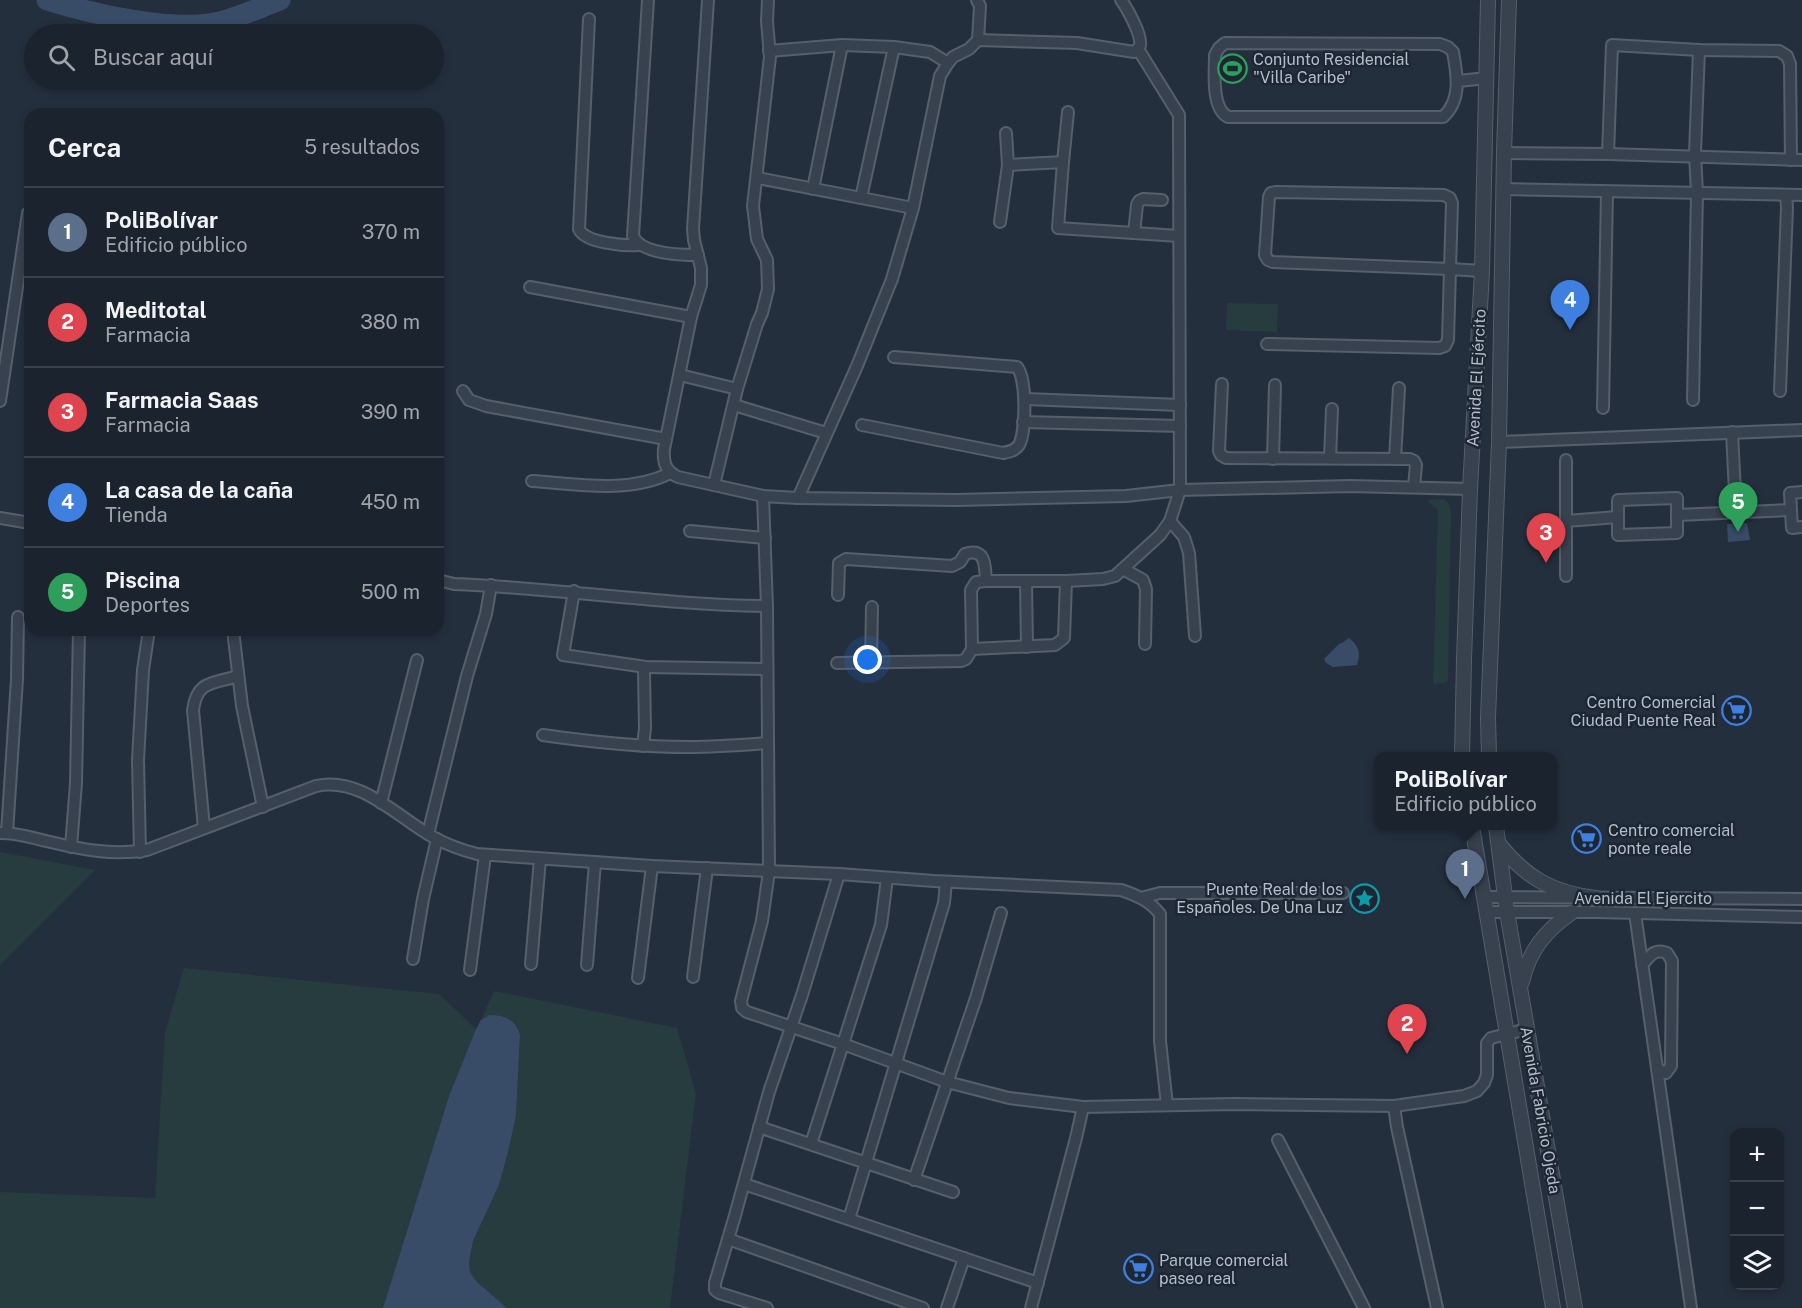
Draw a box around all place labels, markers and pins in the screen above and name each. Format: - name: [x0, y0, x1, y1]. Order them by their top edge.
- place label: Conjunto Residencial "Villa Caribe": [1253, 50, 1409, 87]
- sports icon: Conjunto Residencial "Villa Caribe": [1216, 52, 1248, 84]
- pin: 4: [1550, 280, 1590, 330]
- pin: 5: [1718, 482, 1758, 532]
- pin: 3: [1526, 514, 1566, 563]
- place label: Centro Comercial Ciudad Puente Real: [1570, 693, 1716, 730]
- supermarket icon: Centro Comercial Ciudad Puente Real: [1721, 695, 1753, 727]
- place label: Centro comercial ponte reale: [1608, 821, 1735, 858]
- supermarket icon: Centro comercial ponte reale: [1571, 823, 1603, 855]
- pin: 1: [1446, 850, 1484, 899]
- place label: Puente Real de los Españoles. De Una Luz: [1176, 880, 1343, 917]
- place icon: Puente Real de los Españoles. De Una Luz: [1348, 882, 1380, 914]
- pin: 2: [1388, 1004, 1426, 1054]
- place label: Parque comercial paseo real: [1159, 1251, 1289, 1288]
- supermarket icon: Parque comercial paseo real: [1122, 1253, 1154, 1285]

